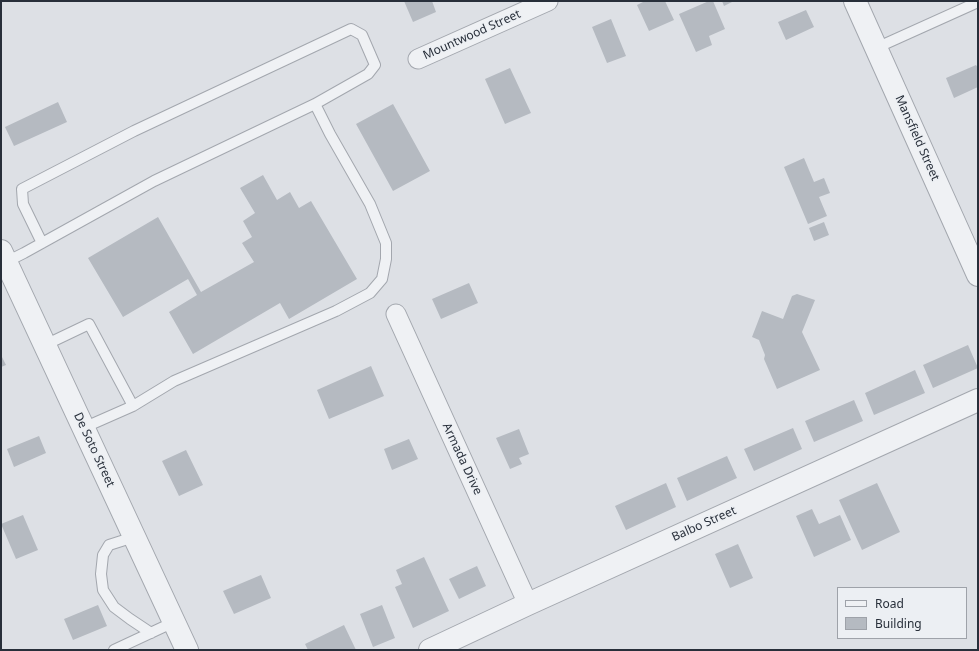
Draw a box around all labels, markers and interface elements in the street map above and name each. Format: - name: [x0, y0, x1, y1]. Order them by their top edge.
- street label: Mountwood Street: [421, 7, 523, 63]
- street label: Mansfield Street: [892, 93, 942, 183]
- street label: De Soto Street: [70, 410, 118, 490]
- street label: Armada Drive: [439, 421, 485, 497]
- street label: Balbo Street: [670, 503, 738, 545]
- legend: [837, 587, 967, 639]
- text: Road: [875, 595, 904, 612]
- text: Building: [875, 615, 922, 632]

